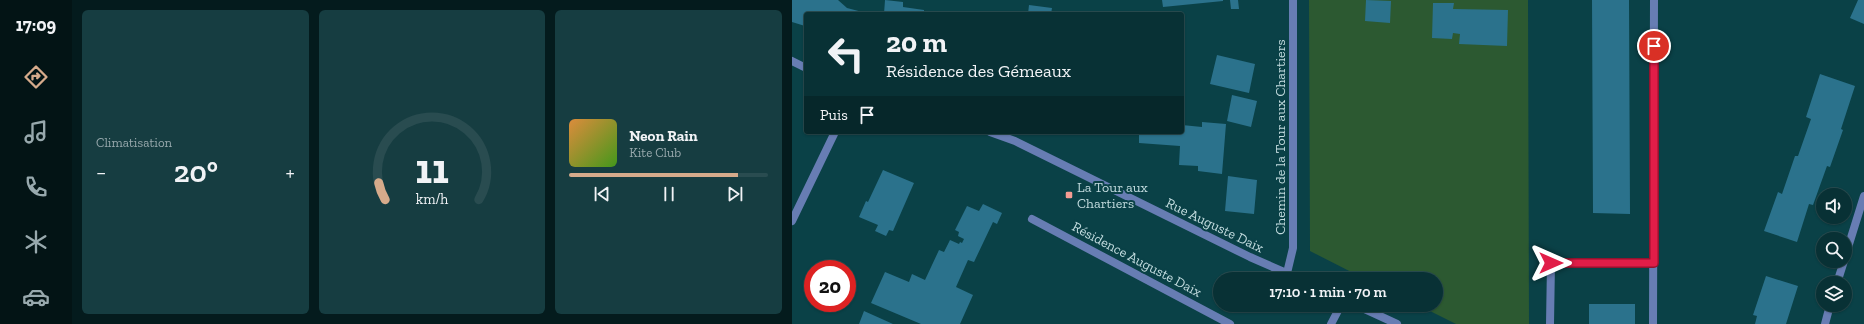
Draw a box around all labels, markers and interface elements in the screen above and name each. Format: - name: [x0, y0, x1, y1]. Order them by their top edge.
- text: 17:09: [16, 14, 56, 36]
- text: 20 m: [886, 26, 947, 59]
- icon: left: [820, 28, 872, 80]
- pin: [1637, 29, 1671, 63]
- icon: arrive: [1643, 35, 1665, 57]
- street label: Chemin de la Tour aux Chartiers: [1272, 39, 1289, 235]
- text: Résidence des Gémeaux: [886, 60, 1071, 82]
- icon: directions: [22, 63, 50, 91]
- icon: arrive: [856, 104, 878, 126]
- text: Puis: [820, 106, 848, 124]
- icon: music: [22, 118, 50, 146]
- text: Neon Rain: [629, 127, 698, 145]
- text: Climatisation: [96, 135, 172, 150]
- text: 11: [415, 144, 449, 194]
- text: Kite Club: [629, 145, 681, 160]
- text: 20°: [174, 154, 218, 190]
- text: −: [96, 159, 106, 186]
- text: +: [285, 159, 295, 186]
- icon: phone: [22, 173, 50, 201]
- place label: La Tour aux Chartiers: [1077, 179, 1148, 212]
- icon: previous: [591, 183, 613, 205]
- icon: pause: [658, 183, 680, 205]
- icon: next: [724, 183, 746, 205]
- map controls: [1816, 188, 1852, 312]
- button: sound: [1816, 188, 1852, 224]
- marker: La Tour aux Chartiers: [1064, 190, 1074, 200]
- text: km/h: [416, 191, 448, 208]
- street label: Rue Auguste Daix: [1163, 194, 1267, 257]
- street label: Résidence Auguste Daix: [1069, 218, 1204, 301]
- icon: climate: [22, 228, 50, 256]
- button: search: [1816, 232, 1852, 268]
- position arrow: [1530, 242, 1572, 284]
- speed limit sign: 20: [804, 260, 856, 312]
- button: layers: [1816, 276, 1852, 312]
- icon: car: [22, 283, 50, 311]
- text: 17:10 · 1 min · 70 m: [1269, 283, 1387, 301]

